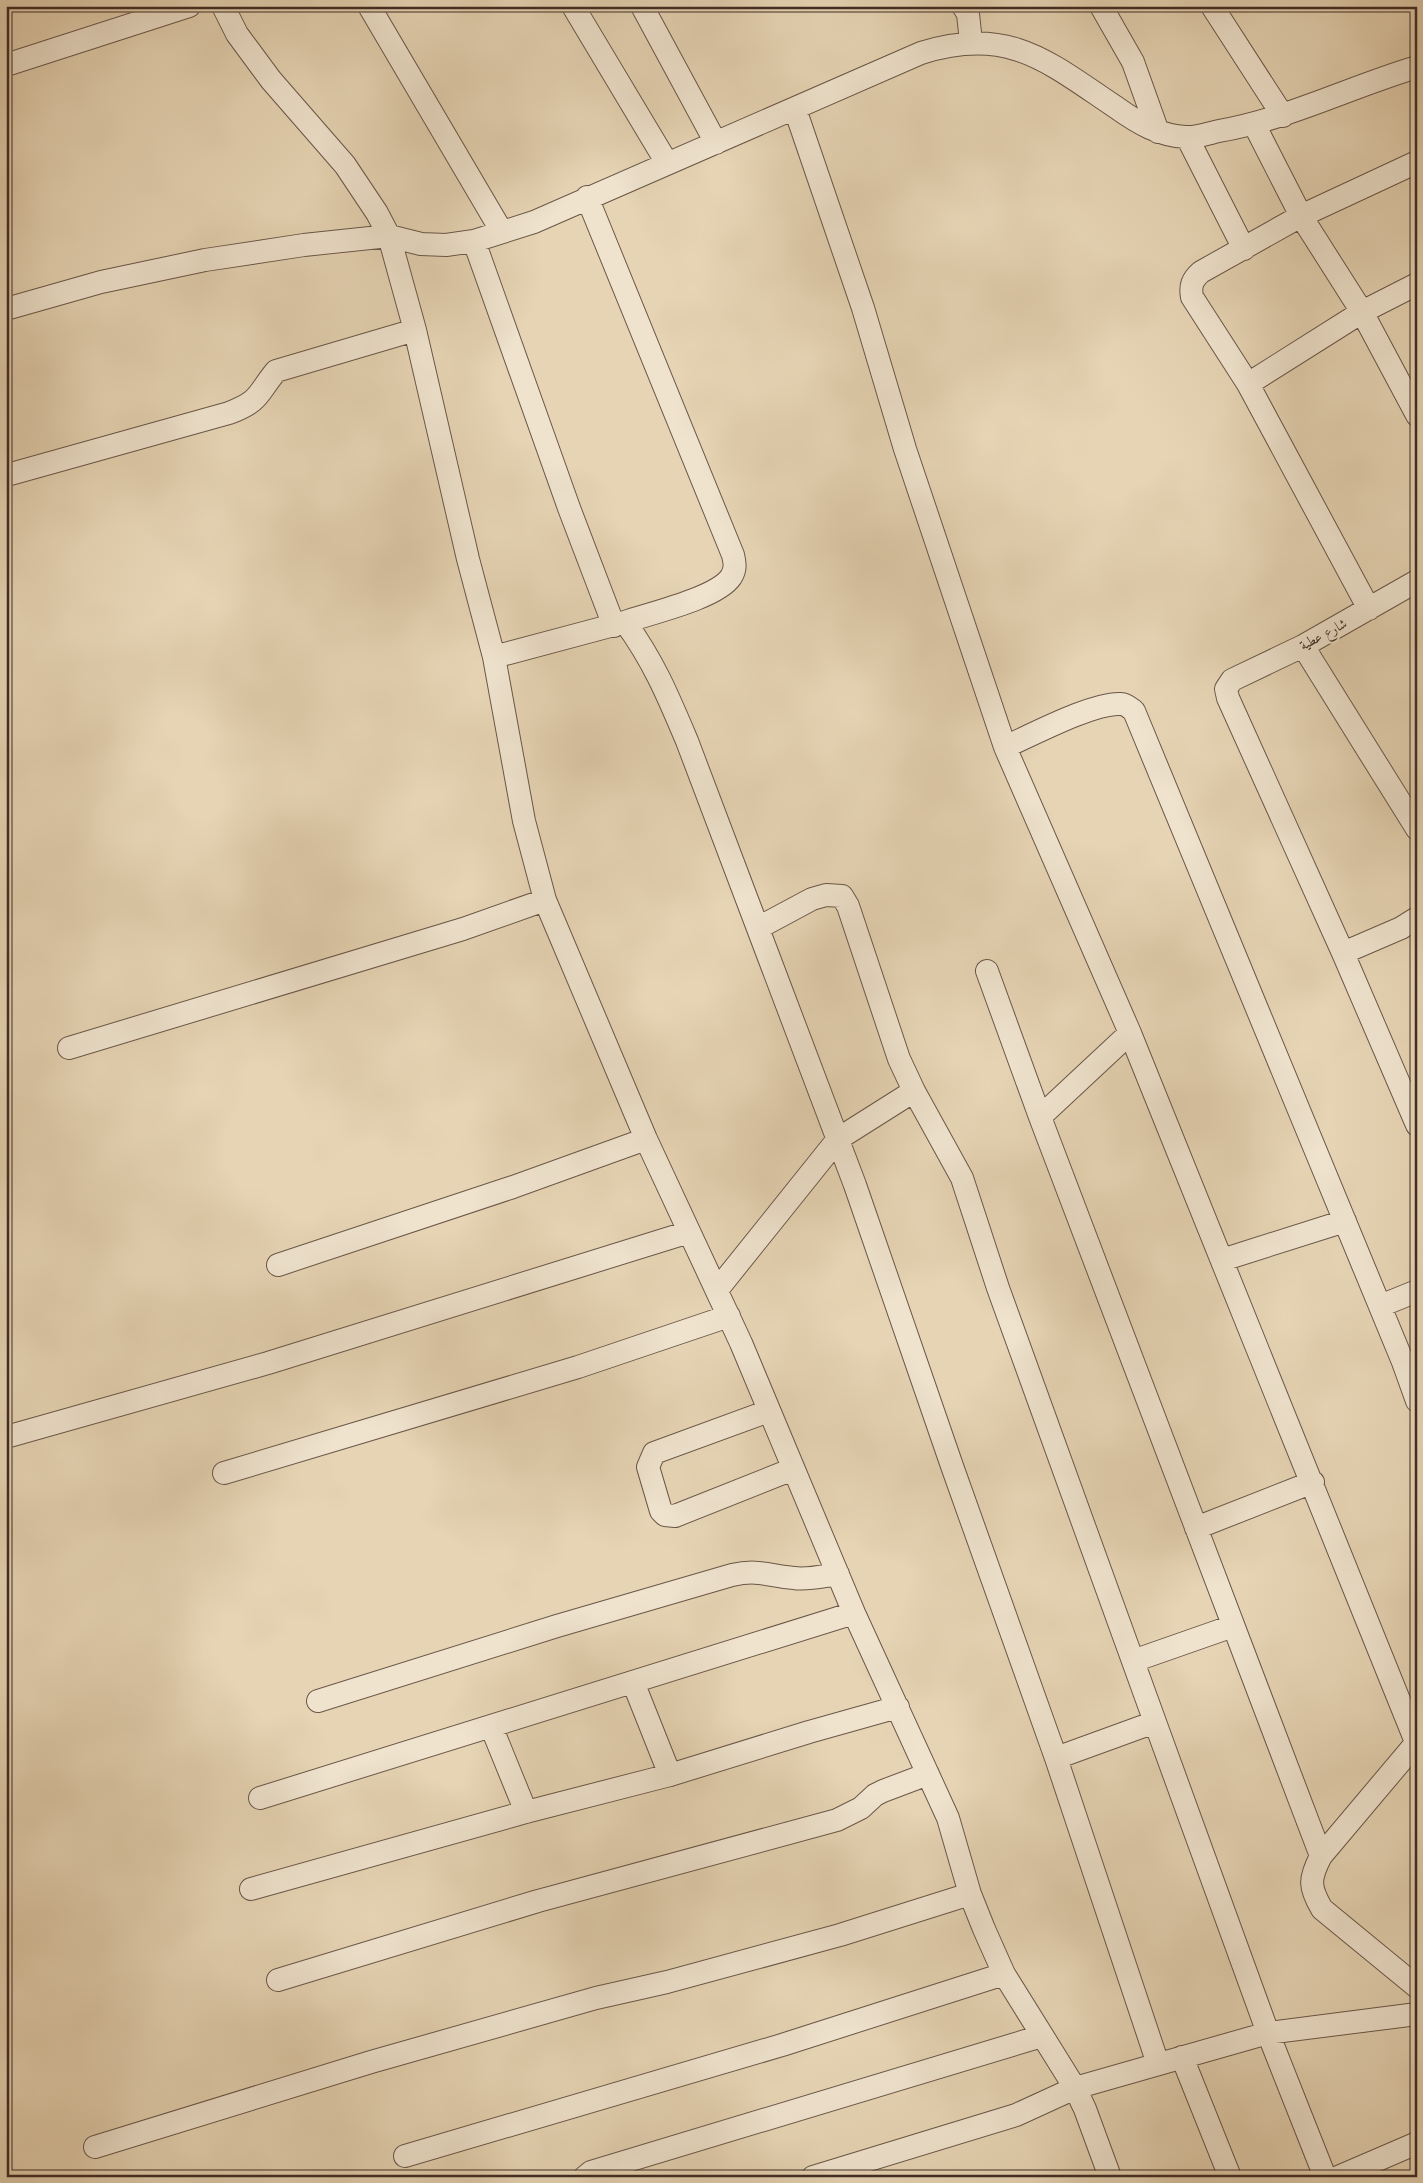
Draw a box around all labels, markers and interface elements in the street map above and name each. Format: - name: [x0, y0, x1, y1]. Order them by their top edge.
- street label: شارع عطية: [1298, 617, 1351, 657]

